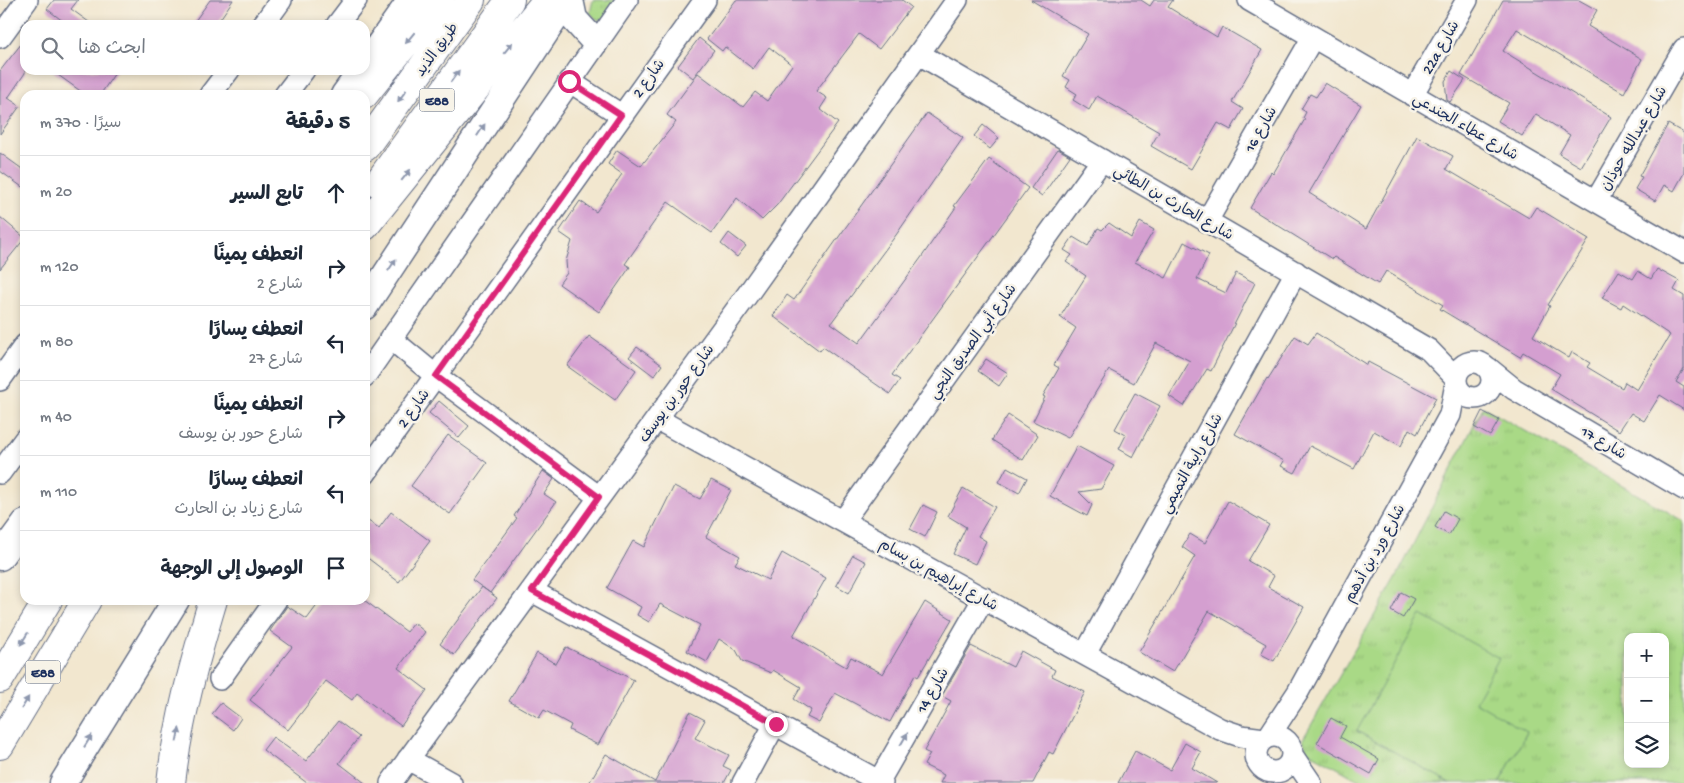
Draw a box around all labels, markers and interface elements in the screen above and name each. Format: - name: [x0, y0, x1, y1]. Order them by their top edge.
- street label: 22a شارع: [1419, 18, 1464, 78]
- search box: [20, 20, 370, 75]
- street label: طريق الذيد: [412, 20, 463, 81]
- one-way arrow: [404, 31, 415, 44]
- icon: search: [38, 34, 66, 62]
- text: ابحث هنا: [78, 38, 146, 61]
- one-way arrow: [503, 42, 514, 55]
- street label: شارع 2: [630, 56, 670, 102]
- one-way arrow: [450, 69, 460, 83]
- route start: [558, 70, 581, 93]
- street label: شارع عبدالله حوذان: [1597, 83, 1672, 195]
- road number: E88: [420, 88, 454, 112]
- one-way arrow: [397, 89, 407, 103]
- street label: شارع عطاء الجندعي: [1408, 90, 1521, 167]
- street label: شارع 16: [1241, 104, 1282, 157]
- text: 5 دقيقة: [286, 112, 350, 137]
- text: سيرًا · 370 m: [40, 115, 121, 134]
- one-way arrow: [476, 123, 486, 137]
- street label: شارع الحارث بن الطائي: [1109, 162, 1236, 247]
- one-way arrow: [401, 169, 412, 182]
- icon: ahead: [322, 179, 350, 207]
- text: 20 m: [40, 184, 72, 203]
- text: تابع السير: [231, 184, 303, 207]
- text: انعطف يمينًا: [214, 245, 303, 268]
- icon: right: [322, 254, 350, 282]
- text: 120 m: [40, 259, 79, 278]
- one-way arrow: [387, 259, 397, 272]
- text: شارع 2: [257, 276, 303, 295]
- street label: شارع أبي الصديق النجي: [924, 280, 1023, 404]
- text: انعطف يسارًا: [209, 320, 303, 343]
- icon: left: [322, 329, 350, 357]
- text: 80 m: [40, 334, 73, 353]
- street label: شارع حور بن يوسف: [636, 342, 719, 447]
- text: شارع 27: [248, 351, 303, 370]
- street label: شارع 2: [395, 386, 435, 432]
- text: انعطف يمينًا: [214, 395, 303, 418]
- icon: right: [322, 404, 350, 432]
- text: 40 m: [40, 409, 72, 428]
- street label: شارع رابية التميمي: [1158, 411, 1229, 518]
- street label: شارع 17: [1576, 423, 1629, 464]
- text: شارع حور بن يوسف: [178, 426, 303, 445]
- text: انعطف يسارًا: [209, 470, 303, 493]
- icon: left: [322, 479, 350, 507]
- text: 110 m: [40, 484, 77, 503]
- text: شارع زياد بن الحارث: [175, 501, 303, 520]
- street label: شارع ورد بن أدهم: [1340, 501, 1411, 607]
- street label: شارع إبراهيم بن بسام: [875, 536, 1000, 617]
- icon: arrive: [322, 554, 350, 582]
- text: الوصول إلى الوجهة: [160, 559, 303, 582]
- one-way arrow: [19, 633, 28, 646]
- map controls: [1624, 633, 1669, 768]
- button: +: [1624, 633, 1669, 678]
- road number: E88: [26, 660, 60, 684]
- street label: شارع 14: [913, 665, 954, 718]
- button: −: [1624, 678, 1669, 723]
- one-way arrow: [20, 697, 29, 710]
- route end: [765, 713, 788, 736]
- button: layers: [1624, 723, 1669, 768]
- one-way arrow: [174, 727, 182, 742]
- one-way arrow: [899, 732, 908, 746]
- one-way arrow: [83, 735, 93, 748]

